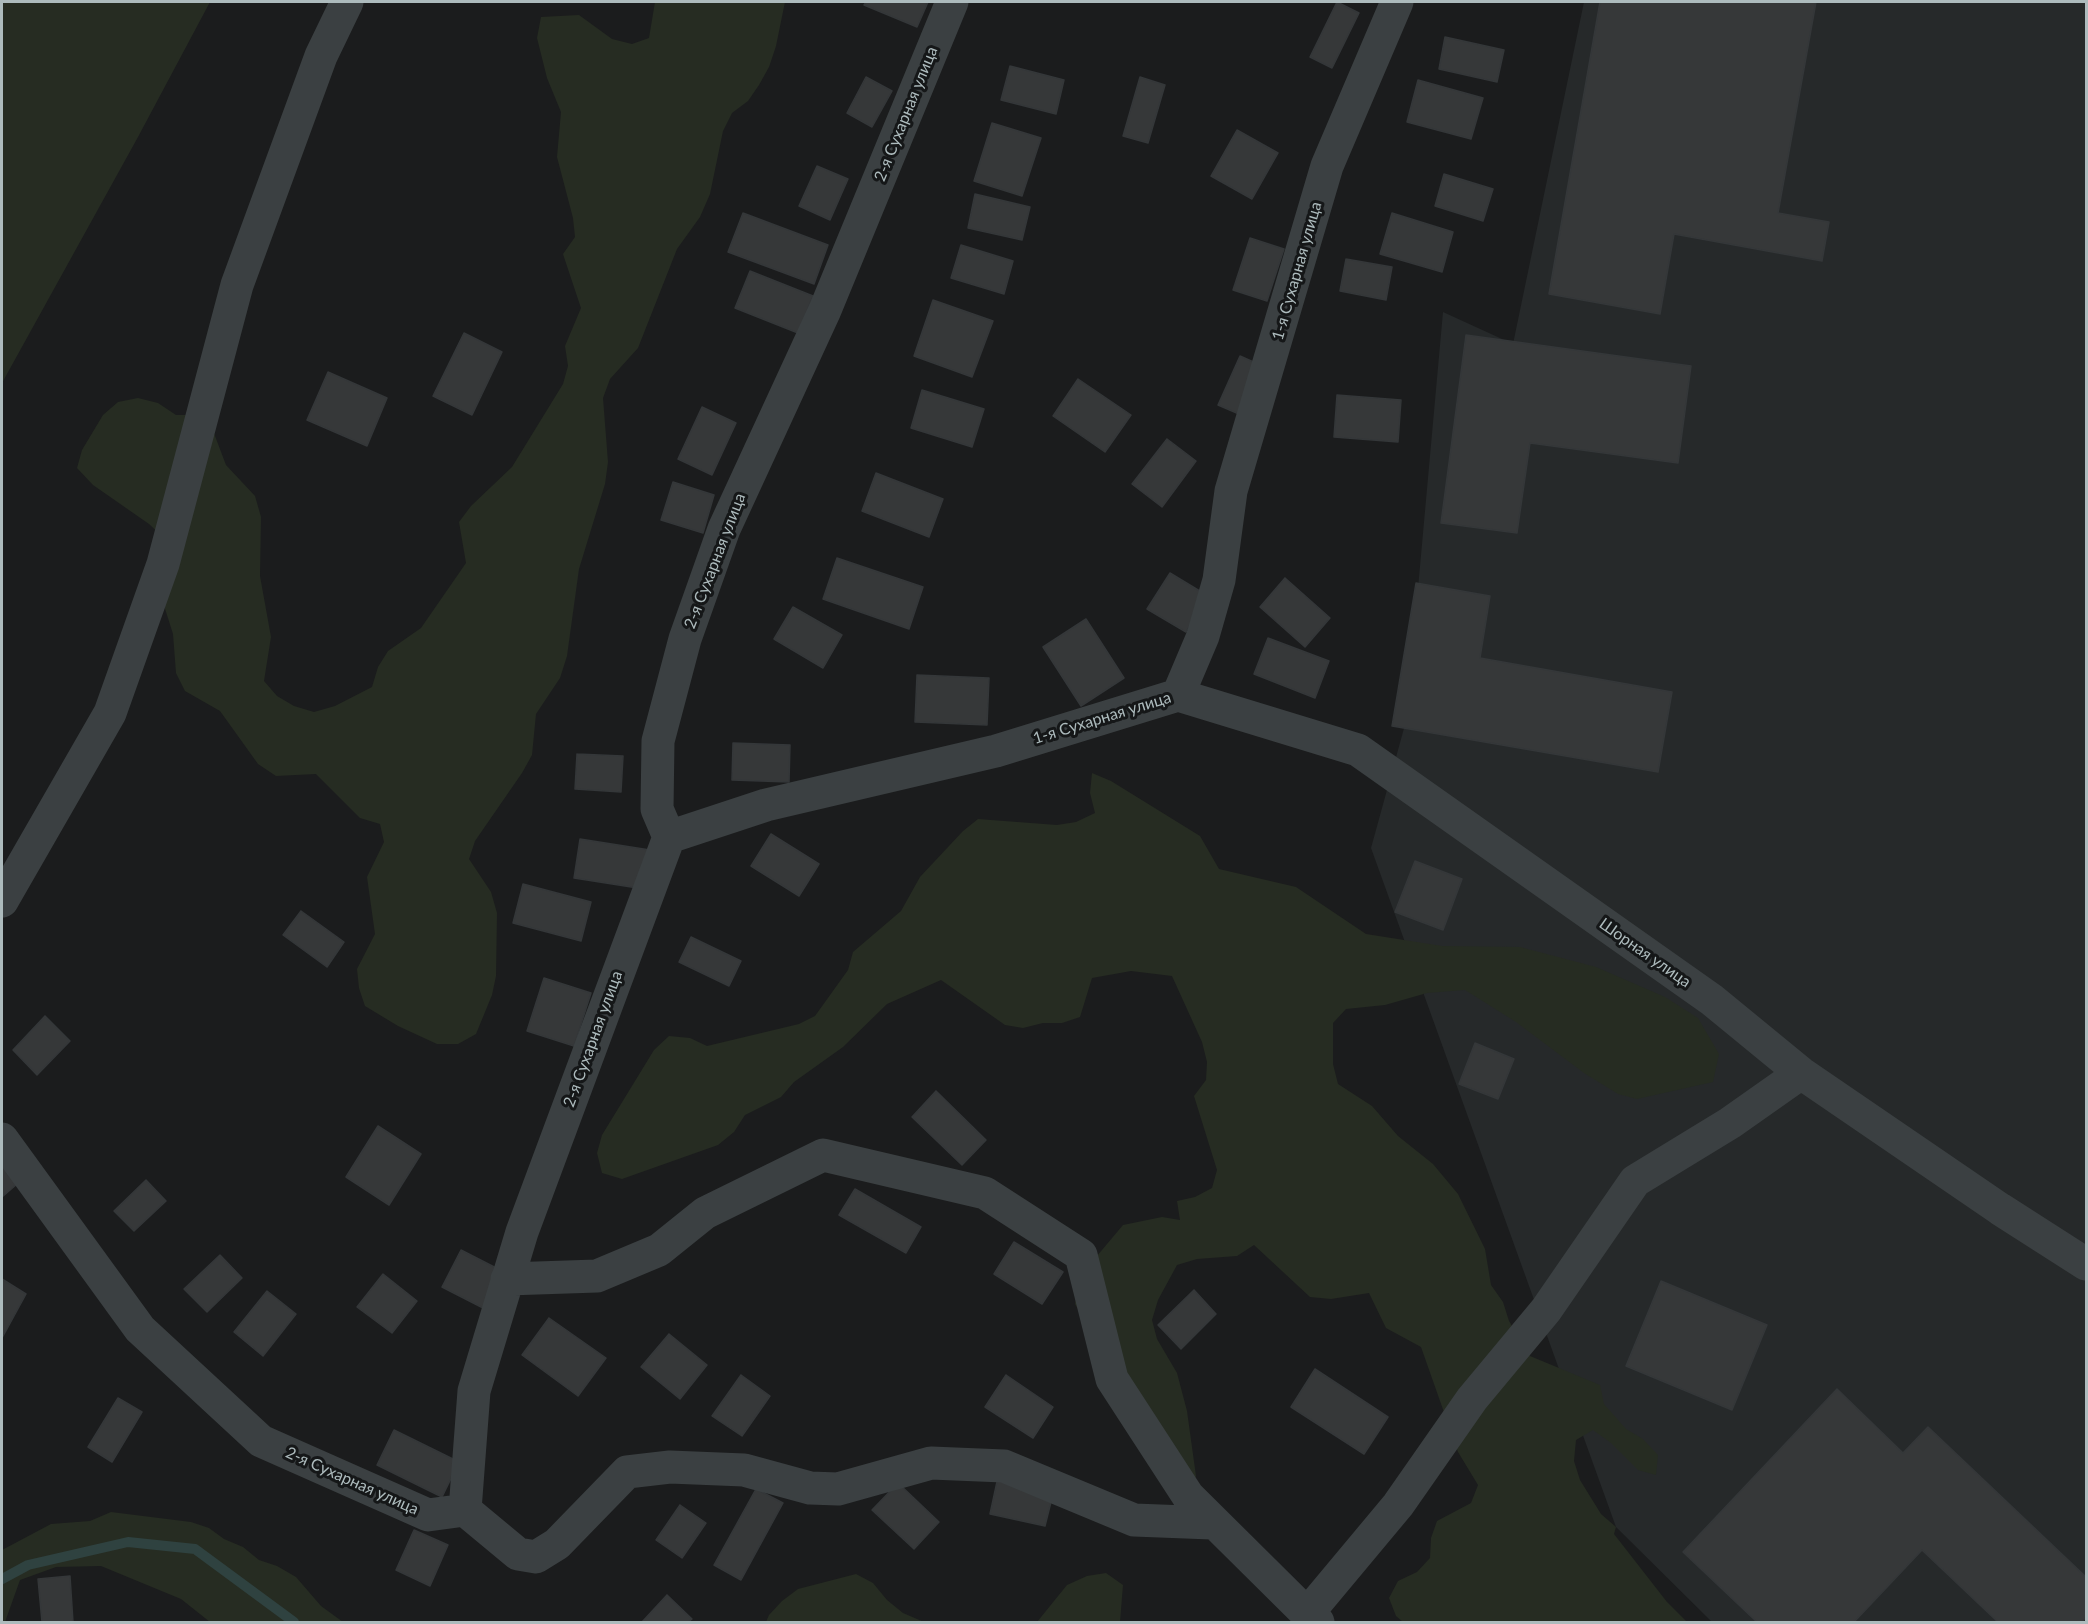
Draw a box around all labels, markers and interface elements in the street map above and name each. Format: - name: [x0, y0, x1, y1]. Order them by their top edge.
- street label: 2-я Сухарная улица: [870, 44, 942, 184]
- street label: 1-я Сухарная улица: [1268, 199, 1326, 343]
- street label: 2-я Сухарная улица: [680, 491, 750, 631]
- street label: 1-я Сухарная улица: [1031, 688, 1173, 748]
- street label: Шорная улица: [1595, 914, 1695, 992]
- street label: 2-я Сухарная улица: [559, 968, 627, 1110]
- street label: 2-я Сухарная улица: [283, 1443, 421, 1519]

